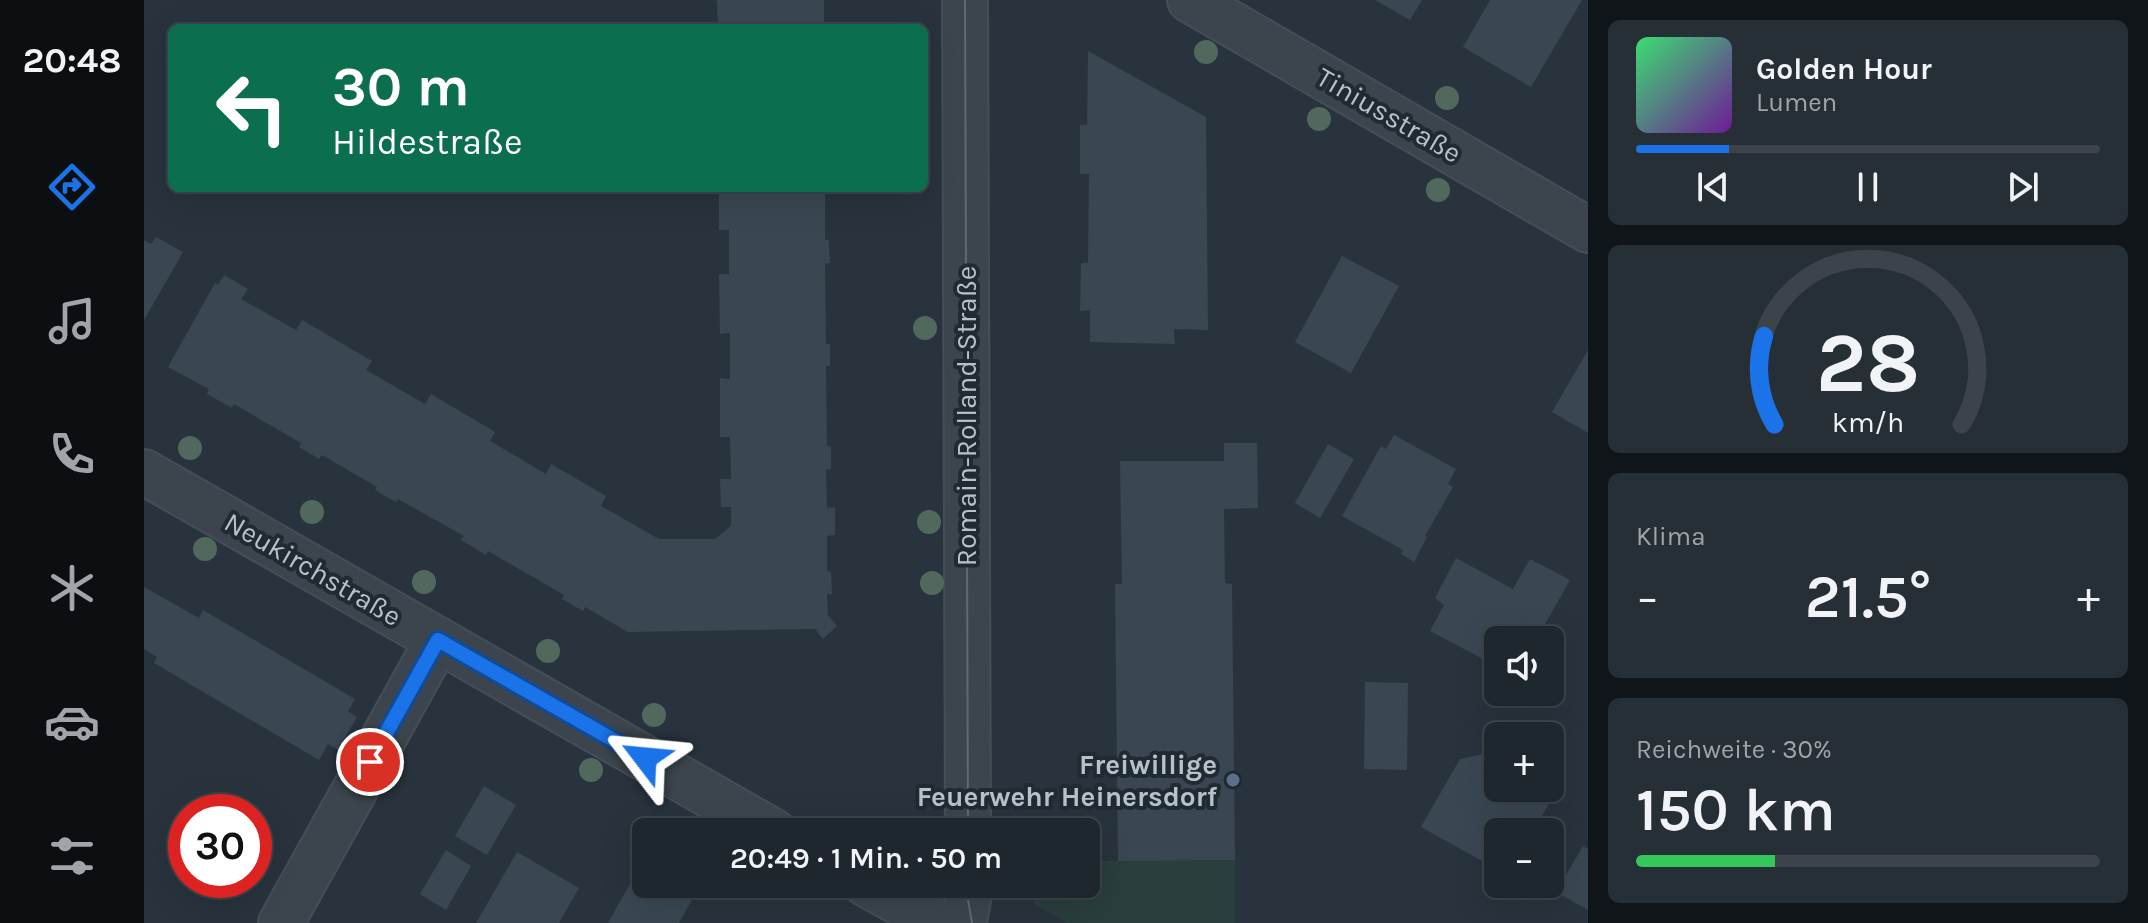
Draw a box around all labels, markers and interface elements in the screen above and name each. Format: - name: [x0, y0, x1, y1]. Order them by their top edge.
- text: 20:48: [23, 39, 121, 81]
- text: Golden Hour: [1756, 51, 1932, 87]
- text: 30 m: [332, 54, 470, 119]
- icon: left: [200, 56, 304, 160]
- street label: Tiniusstraße: [1311, 60, 1467, 170]
- text: Lumen: [1756, 87, 1837, 118]
- text: Hildestraße: [332, 121, 523, 163]
- icon: directions: [44, 159, 100, 215]
- icon: previous: [1691, 165, 1735, 209]
- icon: pause: [1846, 165, 1890, 209]
- icon: next: [2001, 165, 2045, 209]
- street label: Romain-Rolland-Straße: [950, 266, 983, 566]
- icon: music: [44, 293, 100, 349]
- text: 28: [1816, 315, 1920, 412]
- text: km/h: [1832, 406, 1904, 439]
- icon: phone: [44, 426, 100, 482]
- street label: Neukirchstraße: [219, 505, 407, 633]
- text: Klima: [1636, 521, 1705, 552]
- icon: climate: [44, 560, 100, 616]
- text: 21.5°: [1805, 562, 1931, 632]
- text: −: [1636, 572, 1659, 623]
- text: +: [2077, 572, 2100, 623]
- map controls: [1484, 626, 1564, 898]
- button: sound: [1484, 626, 1564, 706]
- icon: car: [44, 694, 100, 750]
- position arrow: [603, 716, 687, 800]
- button: +: [1484, 722, 1564, 802]
- pin: [336, 728, 404, 796]
- text: Reichweite · 30%: [1636, 734, 1832, 765]
- icon: arrive: [348, 740, 392, 784]
- place label: Freiwillige Feuerwehr Heinersdorf: [917, 748, 1218, 813]
- marker: Freiwillige Feuerwehr Heinersdorf: [1224, 771, 1242, 789]
- text: 150 km: [1636, 775, 1836, 845]
- speed limit sign: 30: [168, 794, 272, 898]
- button: −: [1484, 818, 1564, 898]
- icon: filters: [44, 828, 100, 884]
- text: 20:49 · 1 Min. · 50 m: [730, 840, 1002, 876]

